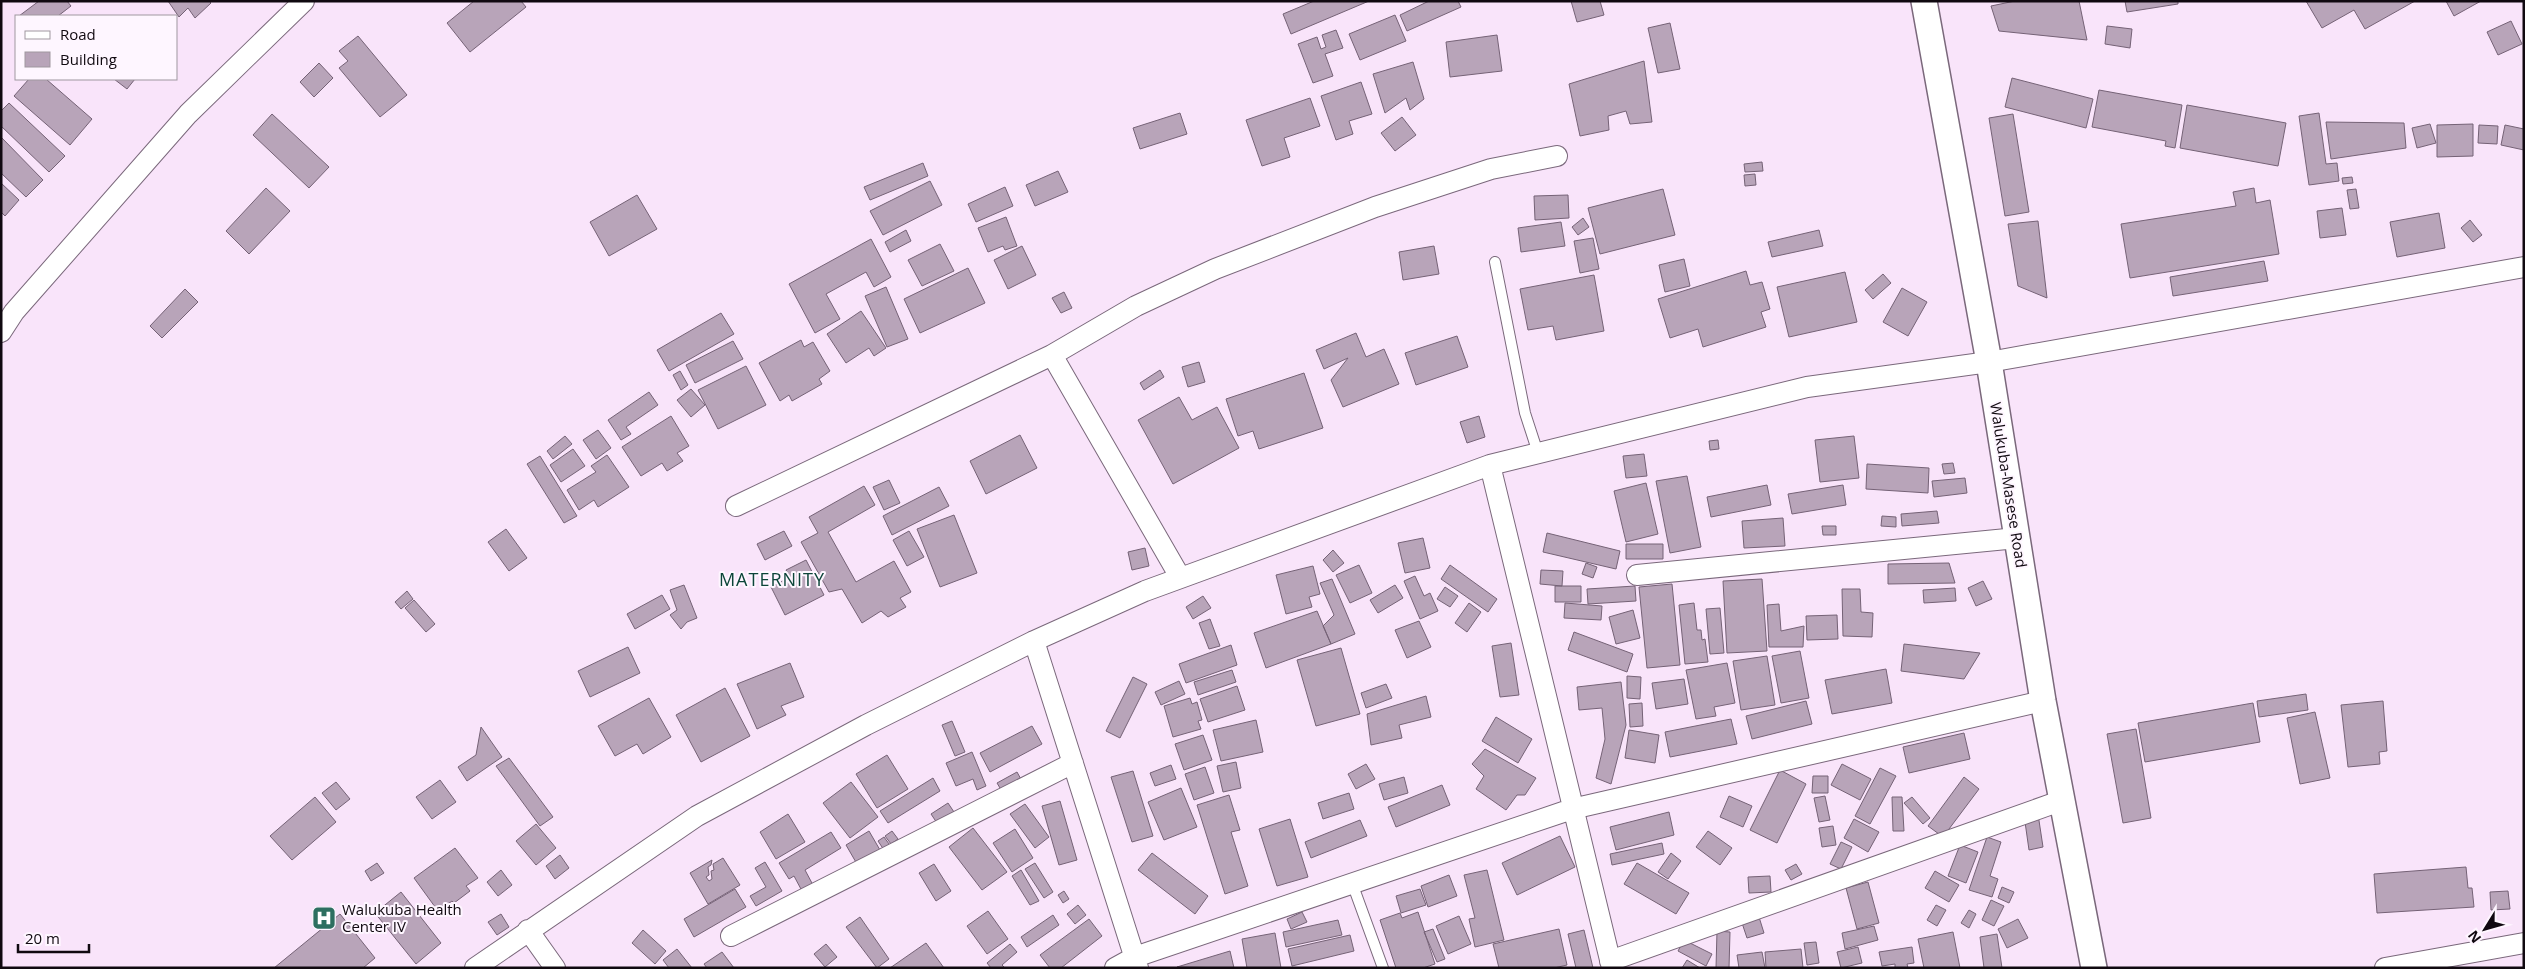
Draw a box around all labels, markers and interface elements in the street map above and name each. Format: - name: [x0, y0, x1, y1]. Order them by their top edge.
- legend: [15, 15, 178, 80]
- text: Road: [60, 24, 96, 44]
- text: Building: [60, 49, 117, 69]
- street label: Walukuba-Masese Road: [1986, 401, 2032, 569]
- district label: MATERNITY: [719, 567, 825, 591]
- place label: Walukuba Health Center IV: [342, 899, 462, 936]
- north arrow: [2460, 904, 2510, 954]
- hospital icon: Walukuba Health Center IV: [311, 905, 337, 931]
- scale bar: [18, 922, 89, 954]
- text: N: [2463, 927, 2485, 947]
- text: 20 m: [25, 928, 60, 948]

